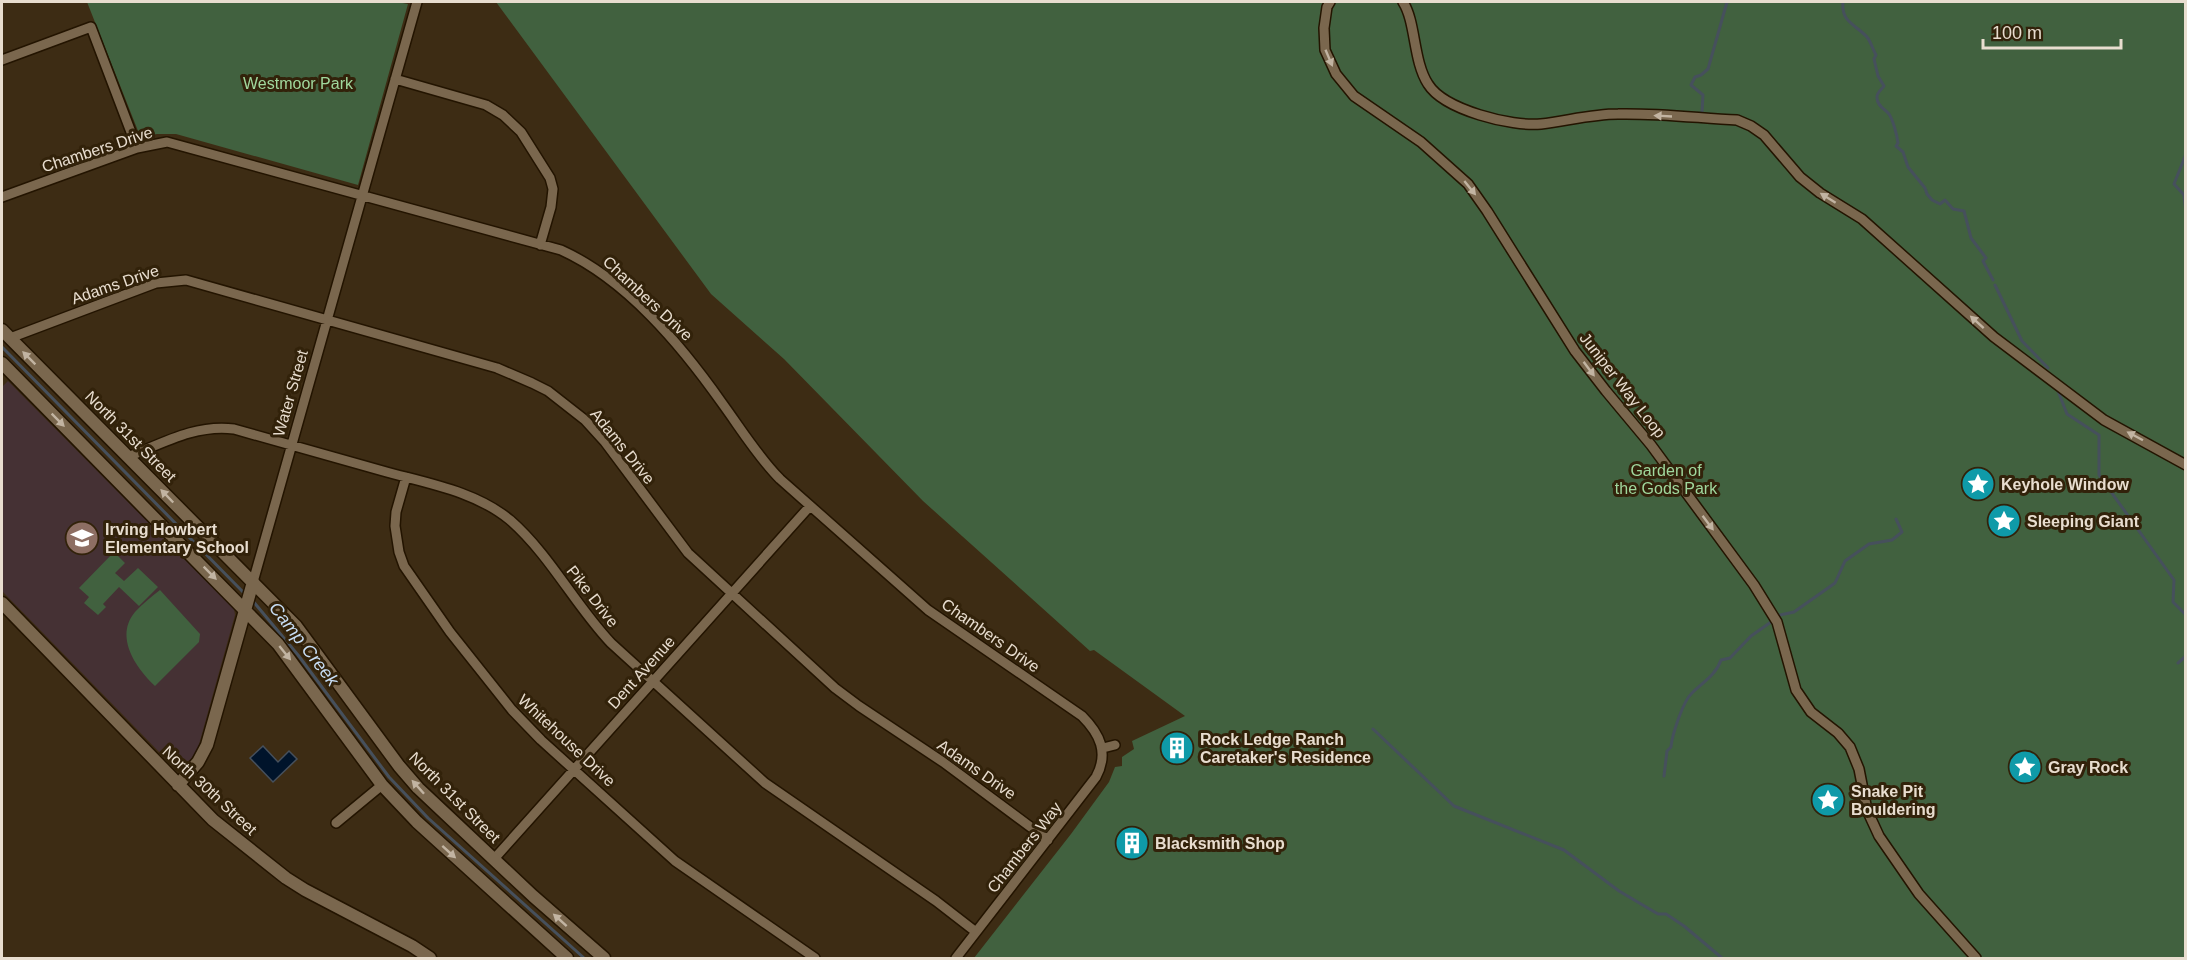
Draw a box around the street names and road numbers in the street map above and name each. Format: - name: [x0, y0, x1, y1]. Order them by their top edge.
- street label: Chambers Drive: [40, 124, 155, 175]
- street label: Chambers Drive: [600, 253, 696, 344]
- street label: Adams Drive: [69, 261, 161, 307]
- street label: Juniper Way Loop: [1576, 329, 1669, 441]
- street label: Water Street: [270, 347, 311, 438]
- street label: North 31st Street: [82, 388, 180, 486]
- street label: Adams Drive: [587, 405, 658, 487]
- street label: Pike Drive: [563, 562, 622, 630]
- street label: Chambers Drive: [938, 595, 1043, 676]
- street label: Dent Avenue: [604, 633, 678, 712]
- street label: Whitehouse Drive: [515, 691, 619, 790]
- street label: Adams Drive: [934, 736, 1019, 803]
- street label: North 30th Street: [159, 743, 260, 839]
- street label: North 31st Street: [406, 749, 504, 847]
- street label: Chambers Way: [984, 799, 1065, 896]

